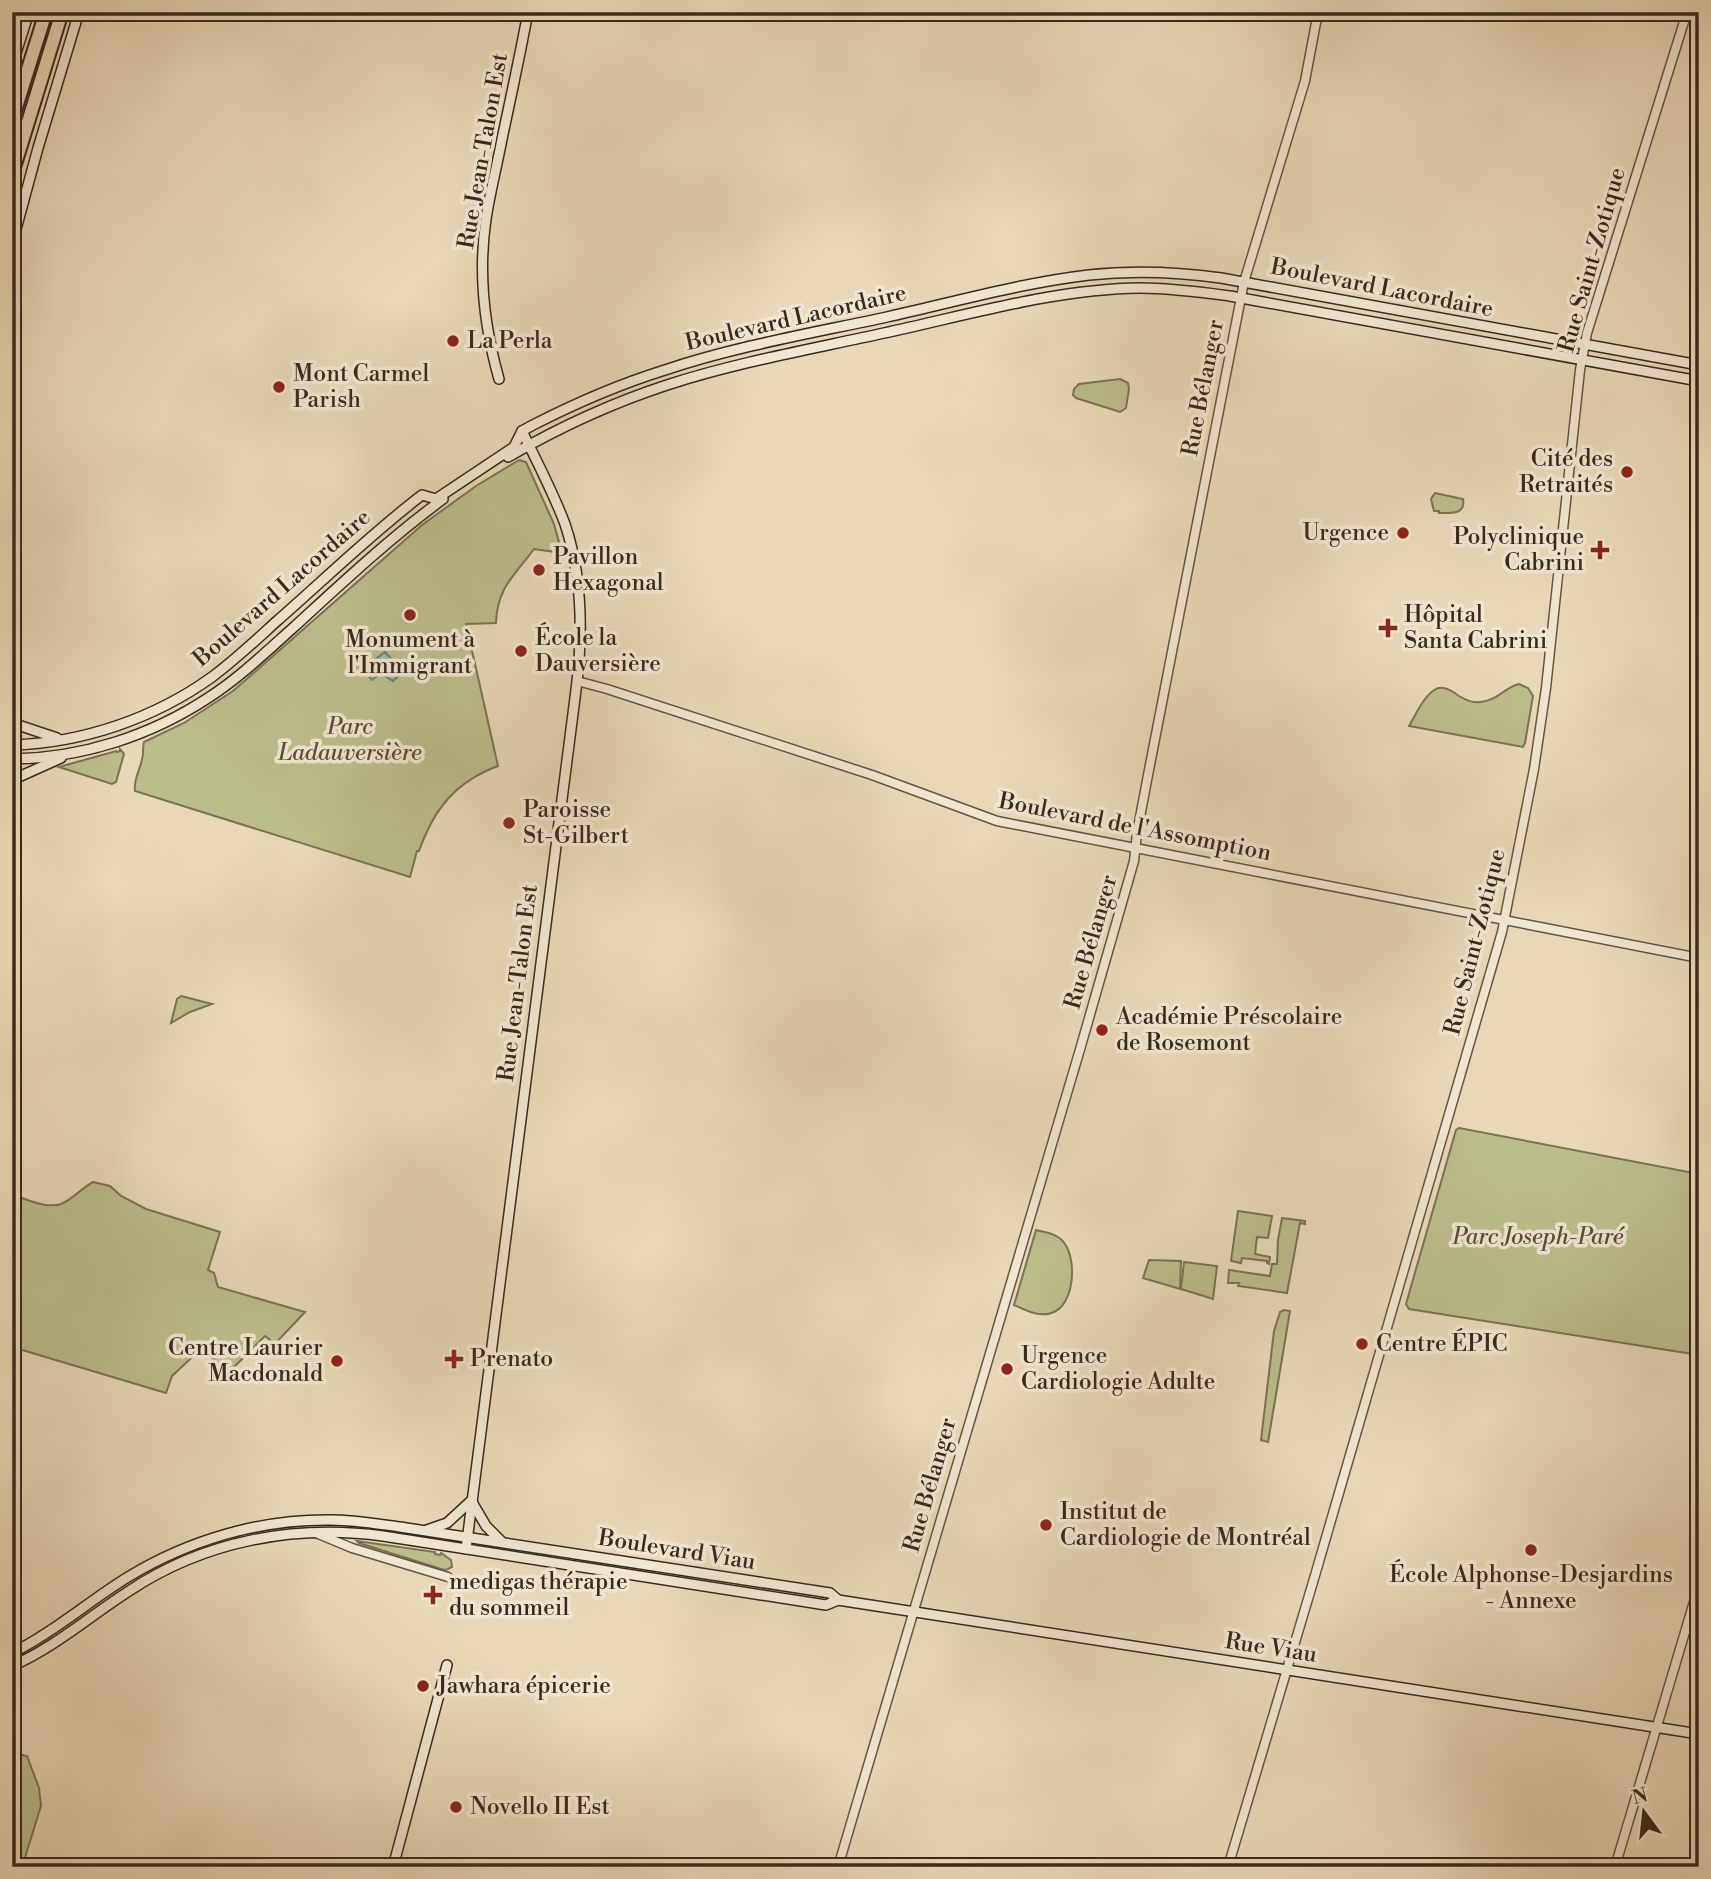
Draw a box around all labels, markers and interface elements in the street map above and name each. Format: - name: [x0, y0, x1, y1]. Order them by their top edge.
- street label: Rue Jean-Talon Est: [452, 51, 514, 251]
- street label: Rue Saint-Zotique: [1552, 164, 1632, 356]
- street label: Boulevard Lacordaire: [1267, 253, 1496, 323]
- street label: Boulevard Lacordaire: [682, 279, 909, 357]
- street label: Rue Bélanger: [1176, 317, 1230, 459]
- place label: La Perla: [467, 327, 553, 355]
- marker: La Perla: [445, 333, 461, 349]
- place label: Mont Carmel Parish: [293, 360, 429, 414]
- marker: Mont Carmel Parish: [271, 379, 287, 395]
- place label: Cité des Retraités: [1519, 445, 1613, 499]
- marker: Cité des Retraités: [1619, 464, 1635, 480]
- street label: Boulevard Lacordaire: [187, 503, 376, 673]
- place label: Urgence: [1303, 519, 1389, 547]
- place label: Polyclinique Cabrini: [1453, 523, 1584, 577]
- marker: Urgence: [1395, 525, 1411, 541]
- marker: Polyclinique Cabrini: [1590, 540, 1610, 560]
- place label: Pavillon Hexagonal: [553, 543, 664, 597]
- marker: Pavillon Hexagonal: [531, 562, 547, 578]
- place label: Hôpital Santa Cabrini: [1404, 601, 1547, 655]
- marker: Monument à l'Immigrant: [402, 607, 418, 623]
- marker: Hôpital Santa Cabrini: [1378, 618, 1398, 638]
- place label: École la Dauversière: [535, 622, 661, 678]
- place label: Monument à l'Immigrant: [345, 626, 475, 680]
- marker: École la Dauversière: [513, 643, 529, 659]
- park label: Parc Ladauversière: [277, 713, 422, 767]
- street label: Boulevard de l'Assomption: [995, 787, 1274, 867]
- place label: Paroisse St-Gilbert: [523, 796, 629, 850]
- marker: Paroisse St-Gilbert: [501, 815, 517, 831]
- street label: Rue Saint-Zotique: [1438, 846, 1512, 1038]
- street label: Rue Bélanger: [1058, 872, 1124, 1012]
- street label: Rue Jean-Talon Est: [492, 883, 544, 1083]
- place label: Académie Préscolaire de Rosemont: [1115, 1003, 1342, 1057]
- marker: Académie Préscolaire de Rosemont: [1094, 1022, 1110, 1038]
- park label: Parc Joseph-Paré: [1452, 1223, 1626, 1251]
- place label: Centre ÉPIC: [1376, 1328, 1508, 1358]
- place label: Centre Laurier Macdonald: [168, 1334, 323, 1388]
- marker: Centre ÉPIC: [1354, 1336, 1370, 1352]
- place label: Urgence Cardiologie Adulte: [1021, 1342, 1215, 1396]
- place label: Prenato: [470, 1345, 553, 1373]
- marker: Prenato: [444, 1349, 464, 1369]
- marker: Centre Laurier Macdonald: [329, 1353, 345, 1369]
- marker: Urgence Cardiologie Adulte: [999, 1361, 1015, 1377]
- street label: Rue Bélanger: [897, 1415, 963, 1555]
- place label: Institut de Cardiologie de Montréal: [1060, 1498, 1311, 1552]
- marker: Institut de Cardiologie de Montréal: [1038, 1517, 1054, 1533]
- street label: Boulevard Viau: [596, 1524, 757, 1576]
- marker: École Alphonse-Desjardins - Annexe: [1523, 1542, 1539, 1558]
- place label: École Alphonse-Desjardins - Annexe: [1389, 1559, 1673, 1615]
- place label: medigas thérapie du sommeil: [449, 1568, 628, 1622]
- marker: medigas thérapie du sommeil: [423, 1585, 443, 1605]
- street label: Rue Viau: [1223, 1627, 1319, 1669]
- place label: Jawhara épicerie: [436, 1672, 611, 1700]
- marker: Jawhara épicerie: [415, 1678, 431, 1694]
- north arrow: [1610, 1778, 1680, 1848]
- text: N: [1629, 1783, 1650, 1810]
- place label: Novello II Est: [470, 1793, 610, 1821]
- marker: Novello II Est: [448, 1799, 464, 1815]

